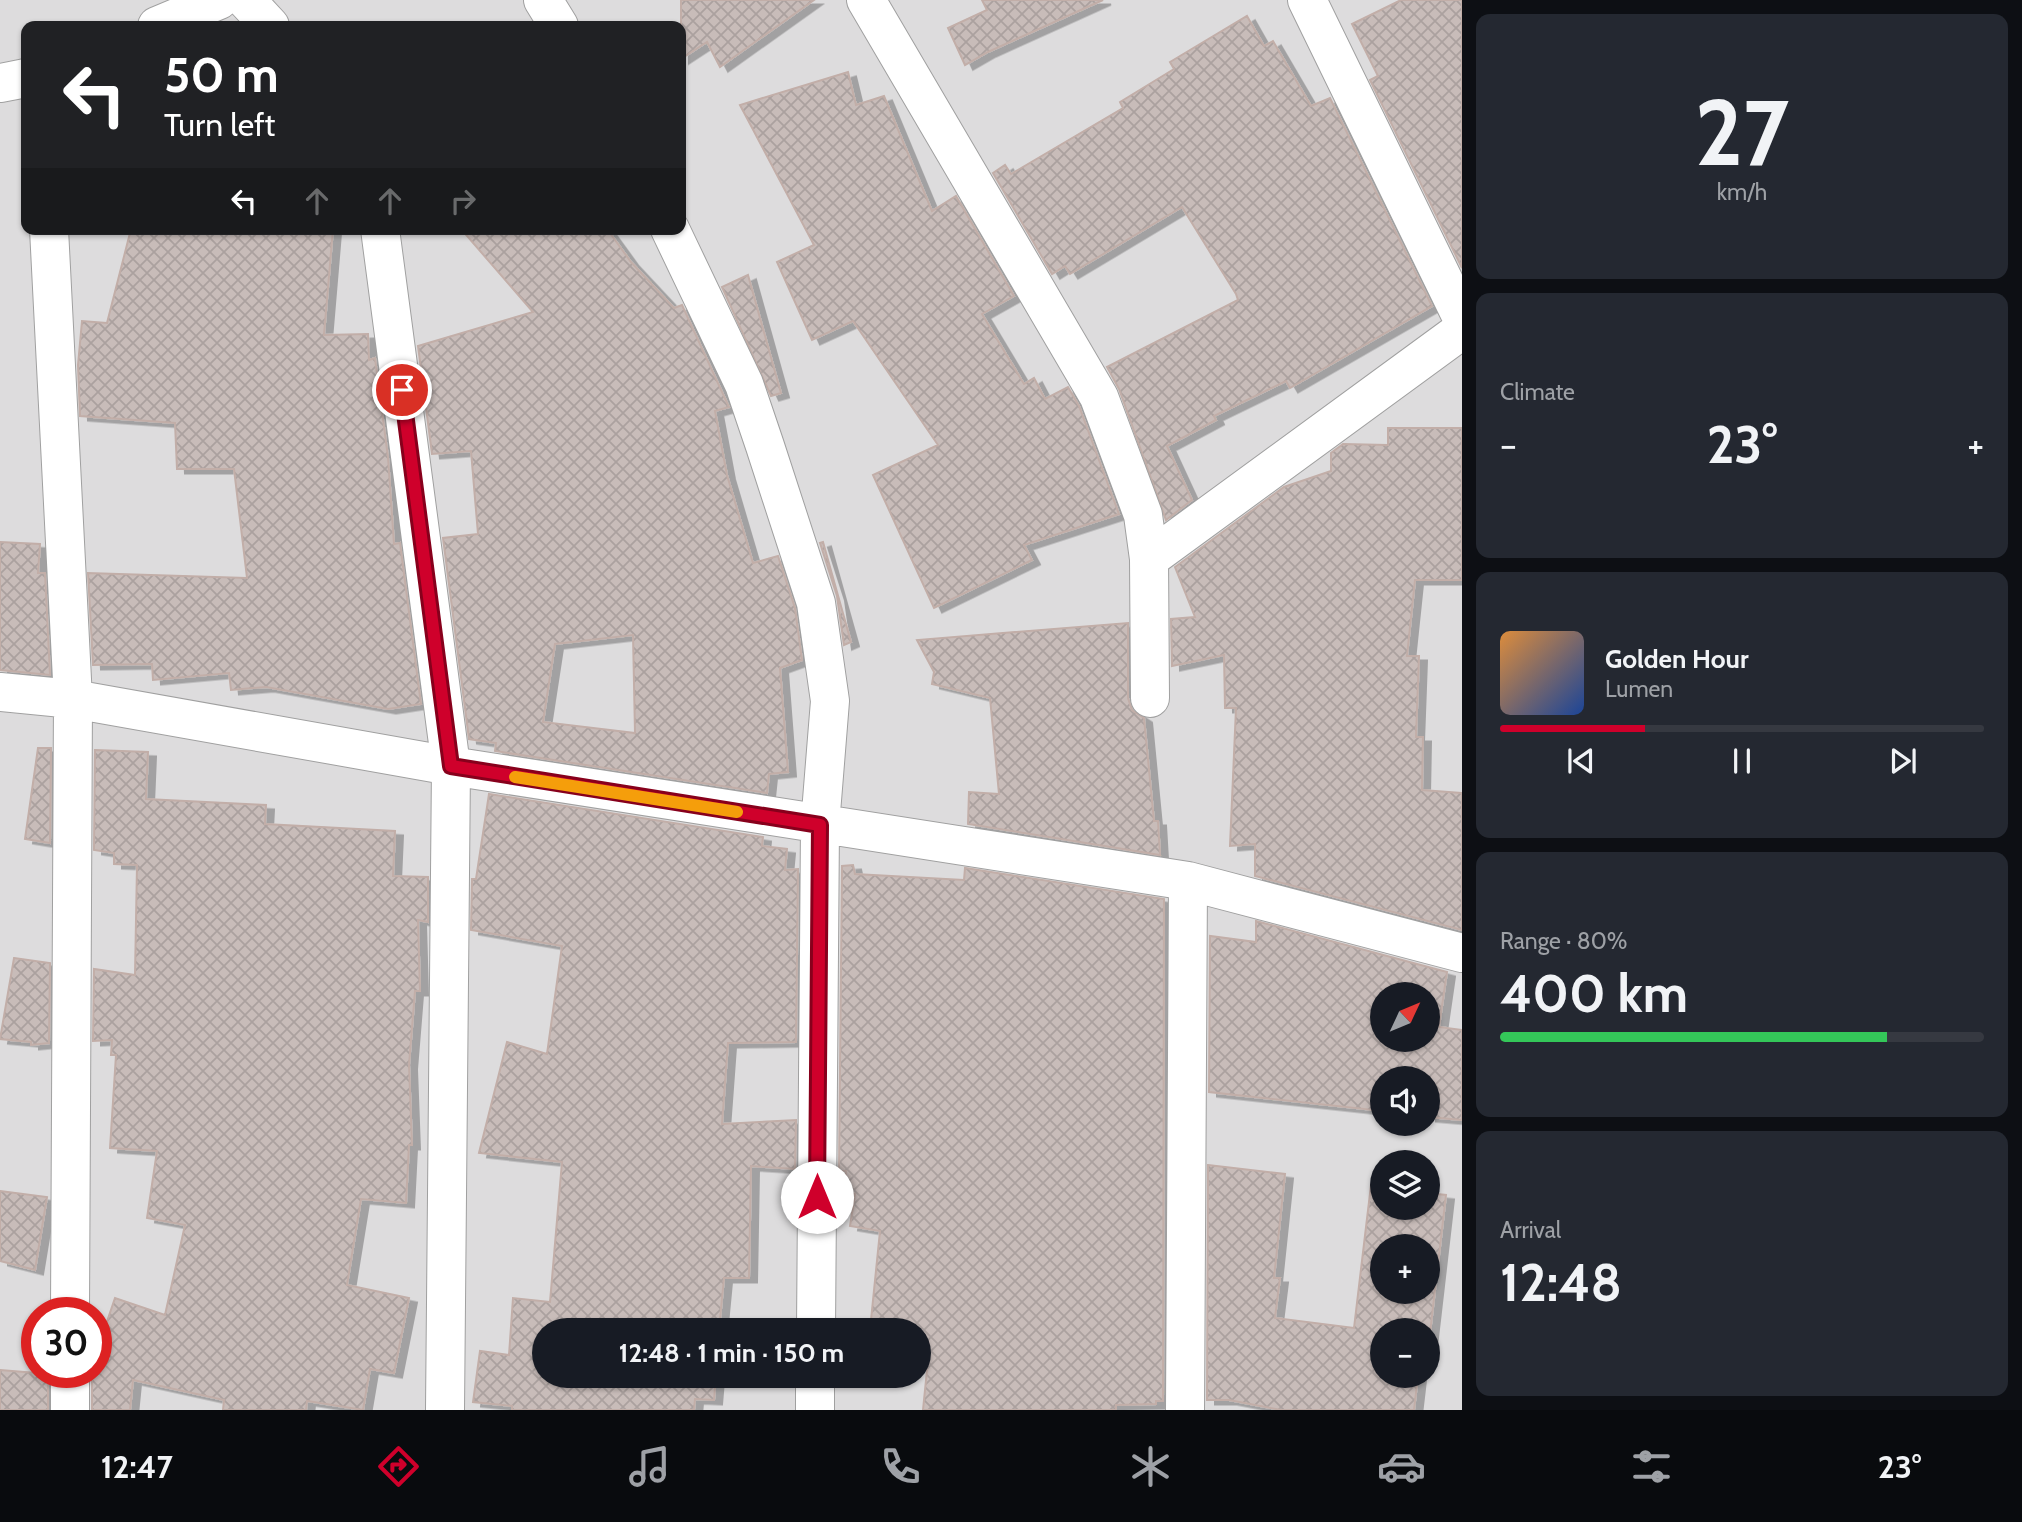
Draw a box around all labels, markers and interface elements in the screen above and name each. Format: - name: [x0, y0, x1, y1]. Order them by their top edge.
- text: 50 m: [164, 45, 279, 104]
- icon: left: [49, 49, 140, 140]
- text: 27: [1695, 77, 1789, 188]
- text: Turn left: [164, 105, 275, 144]
- text: km/h: [1717, 178, 1767, 206]
- icon: left: [225, 182, 263, 220]
- icon: ahead: [298, 182, 336, 220]
- icon: ahead: [371, 182, 409, 220]
- icon: right: [444, 182, 482, 220]
- pin: [372, 360, 432, 420]
- icon: arrive: [383, 371, 421, 409]
- text: Climate: [1500, 378, 1575, 406]
- text: 23°: [1707, 413, 1777, 476]
- text: −: [1500, 421, 1517, 468]
- text: +: [1967, 421, 1984, 468]
- text: Golden Hour: [1605, 643, 1748, 675]
- text: Lumen: [1605, 675, 1673, 703]
- icon: previous: [1562, 742, 1600, 780]
- icon: pause: [1723, 742, 1761, 780]
- icon: next: [1884, 742, 1922, 780]
- text: Range · 80%: [1500, 927, 1627, 955]
- text: 400 km: [1500, 962, 1688, 1025]
- north arrow: [1370, 982, 1440, 1052]
- map controls: [1370, 982, 1440, 1388]
- button: sound: [1370, 1066, 1440, 1136]
- button: layers: [1370, 1150, 1440, 1220]
- position arrow: [780, 1160, 854, 1234]
- text: Arrival: [1500, 1216, 1561, 1244]
- button: +: [1370, 1234, 1440, 1304]
- text: 12:48: [1500, 1251, 1622, 1314]
- speed limit sign: 30: [21, 1297, 112, 1388]
- button: −: [1370, 1318, 1440, 1388]
- text: 12:48 · 1 min · 150 m: [619, 1337, 844, 1369]
- icon: directions: [374, 1442, 423, 1491]
- icon: music: [625, 1442, 674, 1491]
- icon: phone: [876, 1442, 925, 1491]
- icon: climate: [1126, 1442, 1175, 1491]
- icon: car: [1377, 1442, 1426, 1491]
- icon: filters: [1627, 1442, 1676, 1491]
- text: 12:47: [101, 1447, 173, 1486]
- text: 23°: [1878, 1447, 1921, 1486]

